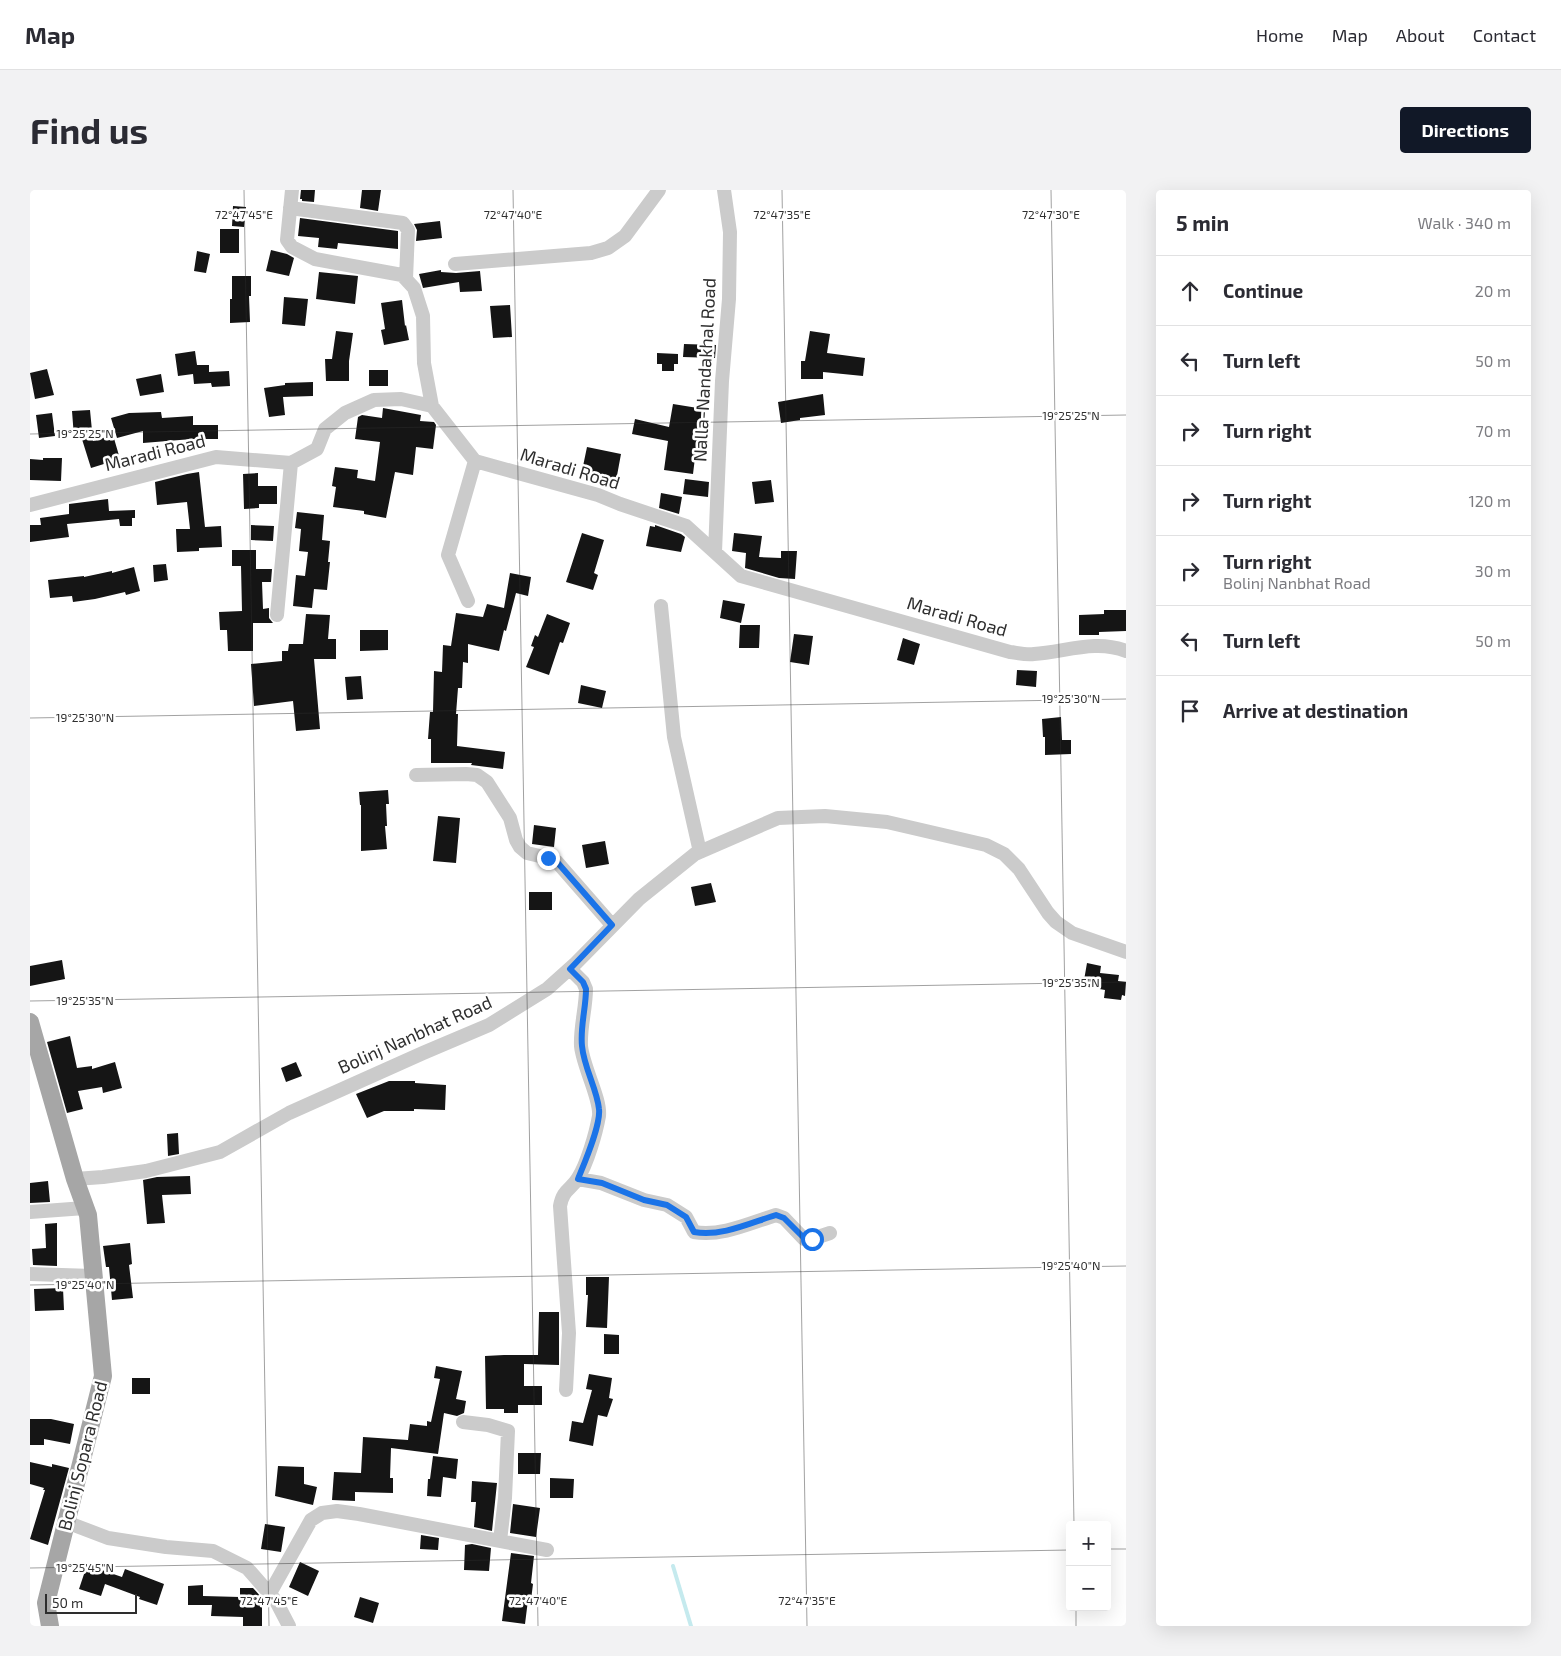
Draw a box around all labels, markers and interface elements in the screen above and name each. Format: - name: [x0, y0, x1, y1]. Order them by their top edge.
- text: Map: [25, 20, 75, 49]
- text: Home: [1256, 24, 1304, 46]
- text: Map: [1332, 24, 1368, 46]
- text: About: [1396, 24, 1445, 46]
- text: Contact: [1473, 24, 1536, 46]
- button: Directions: [1400, 107, 1531, 153]
- text: Find us: [30, 109, 148, 151]
- text: 72°47'45"E: [215, 207, 273, 221]
- text: 72°47'40"E: [484, 207, 543, 221]
- text: 72°47'35"E: [753, 207, 811, 221]
- text: 72°47'30"E: [1022, 207, 1080, 221]
- text: 5 min: [1176, 210, 1229, 235]
- text: Walk · 340 m: [1418, 213, 1511, 232]
- street label: Nalla-Nandakhal Road: [688, 277, 720, 463]
- icon: ahead: [1176, 277, 1204, 305]
- text: Continue: [1223, 279, 1303, 302]
- text: 20 m: [1475, 281, 1511, 300]
- icon: left: [1176, 347, 1204, 375]
- text: Turn left: [1223, 349, 1300, 372]
- text: 50 m: [1475, 351, 1511, 370]
- text: 19°25'25"N: [1042, 408, 1100, 422]
- icon: right: [1176, 417, 1204, 445]
- text: Turn right: [1223, 419, 1311, 442]
- text: 70 m: [1476, 421, 1511, 440]
- text: 19°25'25"N: [56, 426, 114, 440]
- street label: Maradi Road: [102, 429, 207, 475]
- street label: Maradi Road: [518, 442, 623, 494]
- icon: right: [1176, 487, 1204, 515]
- text: Turn right: [1223, 489, 1311, 512]
- text: 120 m: [1468, 491, 1511, 510]
- text: Turn right: [1223, 550, 1311, 573]
- icon: right: [1176, 557, 1204, 585]
- text: 30 m: [1475, 561, 1511, 580]
- text: Bolinj Nanbhat Road: [1223, 573, 1371, 592]
- street label: Maradi Road: [905, 591, 1010, 641]
- icon: left: [1176, 627, 1204, 655]
- text: Turn left: [1223, 629, 1300, 652]
- text: 50 m: [1475, 631, 1511, 650]
- text: 19°25'30"N: [1042, 691, 1100, 705]
- icon: arrive: [1176, 697, 1204, 725]
- text: Arrive at destination: [1223, 699, 1408, 722]
- text: 19°25'30"N: [56, 710, 114, 724]
- route end: [537, 847, 560, 870]
- text: 19°25'35"N: [1042, 975, 1100, 989]
- street label: Bolinj Nanbhat Road: [334, 990, 495, 1078]
- text: 19°25'35"N: [56, 993, 114, 1007]
- route start: [801, 1228, 824, 1251]
- text: 19°25'40"N: [1042, 1258, 1100, 1272]
- text: 19°25'40"N: [56, 1277, 114, 1291]
- street label: Bolinj Sopara Road: [53, 1379, 111, 1533]
- map controls: [1066, 1521, 1111, 1611]
- button: +: [1066, 1521, 1111, 1566]
- text: 19°25'45"N: [56, 1560, 114, 1574]
- button: −: [1066, 1566, 1111, 1611]
- scale bar: [45, 1591, 138, 1614]
- text: 72°47'45"E: [240, 1593, 298, 1607]
- text: 72°47'40"E: [509, 1593, 568, 1607]
- text: 72°47'35"E: [778, 1593, 836, 1607]
- text: 50 m: [52, 1594, 83, 1611]

